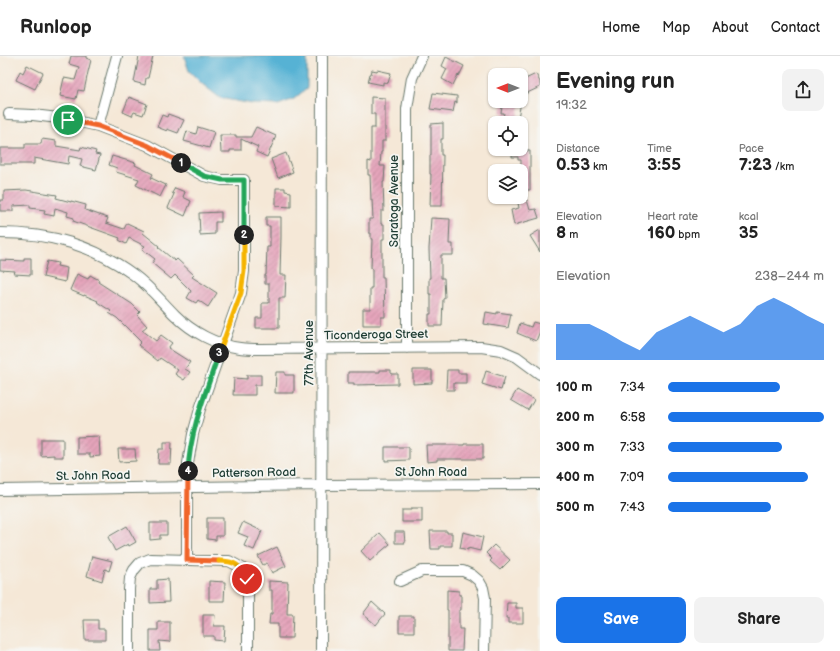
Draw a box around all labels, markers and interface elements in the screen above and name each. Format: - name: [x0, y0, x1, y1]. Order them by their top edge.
- text: Runloop: [20, 16, 92, 39]
- text: Home: [602, 19, 640, 36]
- text: Map: [662, 19, 690, 36]
- text: About: [712, 19, 749, 36]
- text: Contact: [771, 19, 820, 36]
- north arrow: [488, 68, 528, 108]
- map controls: [488, 68, 528, 204]
- text: Evening run: [556, 68, 675, 95]
- button: share: [782, 69, 824, 111]
- text: 19:32: [556, 97, 587, 113]
- pin: [51, 103, 85, 137]
- icon: arrive: [57, 109, 79, 131]
- button: locate: [488, 116, 528, 156]
- text: Distance: [556, 142, 600, 155]
- text: Time: [647, 142, 672, 155]
- text: Pace: [739, 142, 764, 155]
- pin: 1: [171, 153, 191, 173]
- street label: Saratoga Avenue: [387, 155, 402, 247]
- text: 0.53: [556, 155, 590, 175]
- text: 3:55: [647, 155, 681, 175]
- text: 7:23: [739, 155, 772, 175]
- text: 1: [179, 156, 183, 169]
- text: km: [590, 160, 608, 173]
- text: /km: [772, 160, 794, 173]
- button: layers: [488, 164, 528, 204]
- text: Elevation: [556, 210, 602, 223]
- text: Heart rate: [647, 210, 698, 223]
- text: kcal: [739, 210, 758, 223]
- text: 8: [556, 223, 566, 243]
- text: 160: [647, 223, 675, 243]
- text: 35: [739, 223, 758, 243]
- pin: 2: [234, 225, 254, 245]
- text: 2: [241, 228, 247, 241]
- text: m: [566, 228, 578, 241]
- text: bpm: [675, 228, 700, 241]
- text: Elevation: [556, 268, 610, 284]
- text: 238–244 m: [755, 268, 824, 284]
- street label: 77th Avenue: [302, 320, 317, 386]
- street label: Ticonderoga Street: [324, 327, 428, 343]
- pin: 3: [209, 343, 229, 363]
- text: 3: [216, 346, 222, 359]
- text: 100 m: [556, 379, 592, 395]
- text: 7:34: [620, 379, 645, 395]
- text: 200 m: [556, 409, 594, 425]
- text: 6:58: [620, 409, 646, 425]
- text: 300 m: [556, 439, 594, 455]
- text: 7:33: [620, 439, 645, 455]
- pin: 4: [178, 461, 198, 481]
- text: 4: [185, 464, 191, 477]
- street label: Patterson Road: [212, 465, 296, 481]
- street label: St John Road: [395, 465, 467, 480]
- street label: St. John Road: [56, 468, 130, 484]
- text: 400 m: [556, 469, 594, 485]
- text: 7:09: [620, 469, 644, 485]
- text: 500 m: [556, 499, 594, 515]
- text: 7:43: [620, 499, 645, 515]
- pin: [230, 562, 264, 596]
- icon: check: [236, 568, 258, 590]
- button: Save: [556, 597, 686, 643]
- button: Share: [694, 597, 824, 643]

